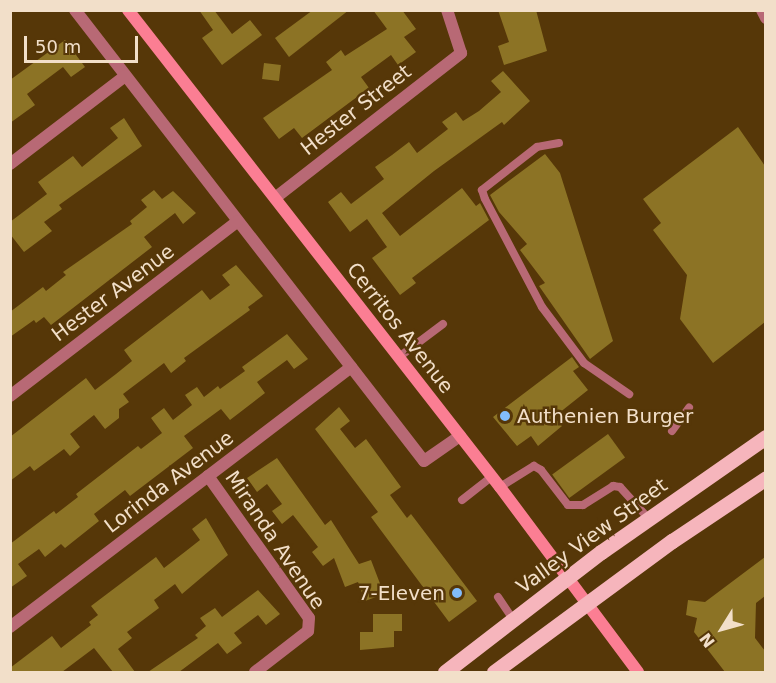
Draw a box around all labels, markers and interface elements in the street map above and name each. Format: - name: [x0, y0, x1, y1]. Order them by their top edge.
- scale bar: [27, 24, 141, 62]
- text: 50 m: [35, 36, 81, 57]
- street label: Hester Street: [296, 60, 416, 160]
- street label: Hester Avenue: [47, 239, 179, 347]
- street label: Cerritos Avenue: [342, 258, 458, 398]
- place label: Authenien Burger: [517, 404, 693, 428]
- marker: Authenien Burger: [498, 409, 512, 423]
- street label: Lorinda Avenue: [100, 426, 238, 538]
- street label: Miranda Avenue: [220, 466, 330, 614]
- street label: Valley View Street: [512, 473, 672, 599]
- place label: 7-Eleven: [358, 581, 445, 605]
- marker: 7-Eleven: [450, 586, 464, 600]
- north arrow: [692, 599, 752, 659]
- text: N: [696, 629, 719, 651]

